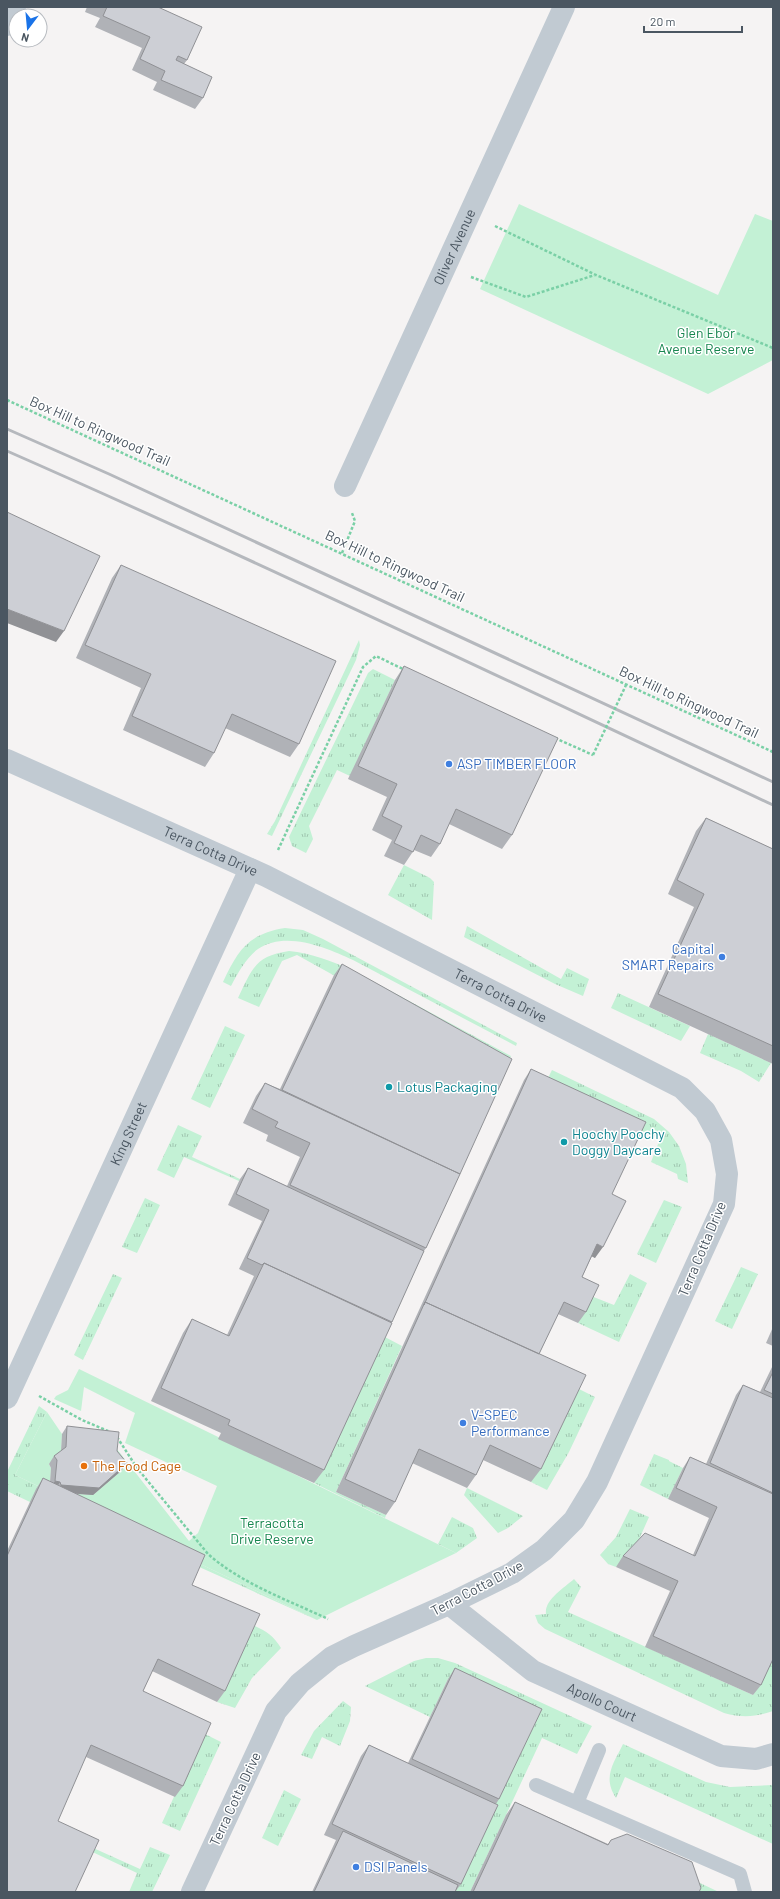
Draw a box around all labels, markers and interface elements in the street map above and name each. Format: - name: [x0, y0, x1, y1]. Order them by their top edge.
- north arrow: [8, 8, 48, 48]
- scale bar: [644, 8, 742, 34]
- text: 20 m: [650, 14, 676, 28]
- text: N: [20, 31, 30, 45]
- street label: Oliver Avenue: [429, 206, 479, 287]
- park label: Glen Ebor Avenue Reserve: [658, 324, 754, 357]
- street label: Box Hill to Ringwood Trail: [27, 392, 173, 469]
- street label: Box Hill to Ringwood Trail: [323, 526, 468, 605]
- street label: Box Hill to Ringwood Trail: [617, 662, 762, 741]
- place label: ASP TIMBER FLOOR: [457, 755, 576, 772]
- marker: ASP TIMBER FLOOR: [444, 759, 454, 769]
- street label: Terra Cotta Drive: [161, 822, 261, 879]
- place label: Capital SMART Repairs: [622, 940, 714, 973]
- marker: Capital SMART Repairs: [717, 952, 727, 962]
- street label: Terra Cotta Drive: [451, 964, 550, 1026]
- place label: Lotus Packaging: [397, 1078, 497, 1095]
- marker: Lotus Packaging: [384, 1082, 394, 1092]
- street label: King Street: [106, 1099, 150, 1168]
- place label: Hoochy Poochy Doggy Daycare: [572, 1125, 665, 1158]
- marker: Hoochy Poochy Doggy Daycare: [559, 1137, 569, 1147]
- street label: Terra Cotta Drive: [674, 1199, 729, 1299]
- place label: V-SPEC Performance: [471, 1406, 550, 1439]
- marker: V-SPEC Performance: [458, 1418, 468, 1428]
- place label: The Food Cage: [92, 1457, 181, 1474]
- marker: The Food Cage: [79, 1461, 89, 1471]
- park label: Terracotta Drive Reserve: [230, 1514, 314, 1547]
- street label: Terra Cotta Drive: [428, 1556, 526, 1619]
- street label: Apollo Court: [564, 1679, 640, 1725]
- street label: Terra Cotta Drive: [205, 1749, 264, 1849]
- place label: DSI Panels: [364, 1858, 428, 1875]
- marker: DSI Panels: [351, 1862, 361, 1872]

